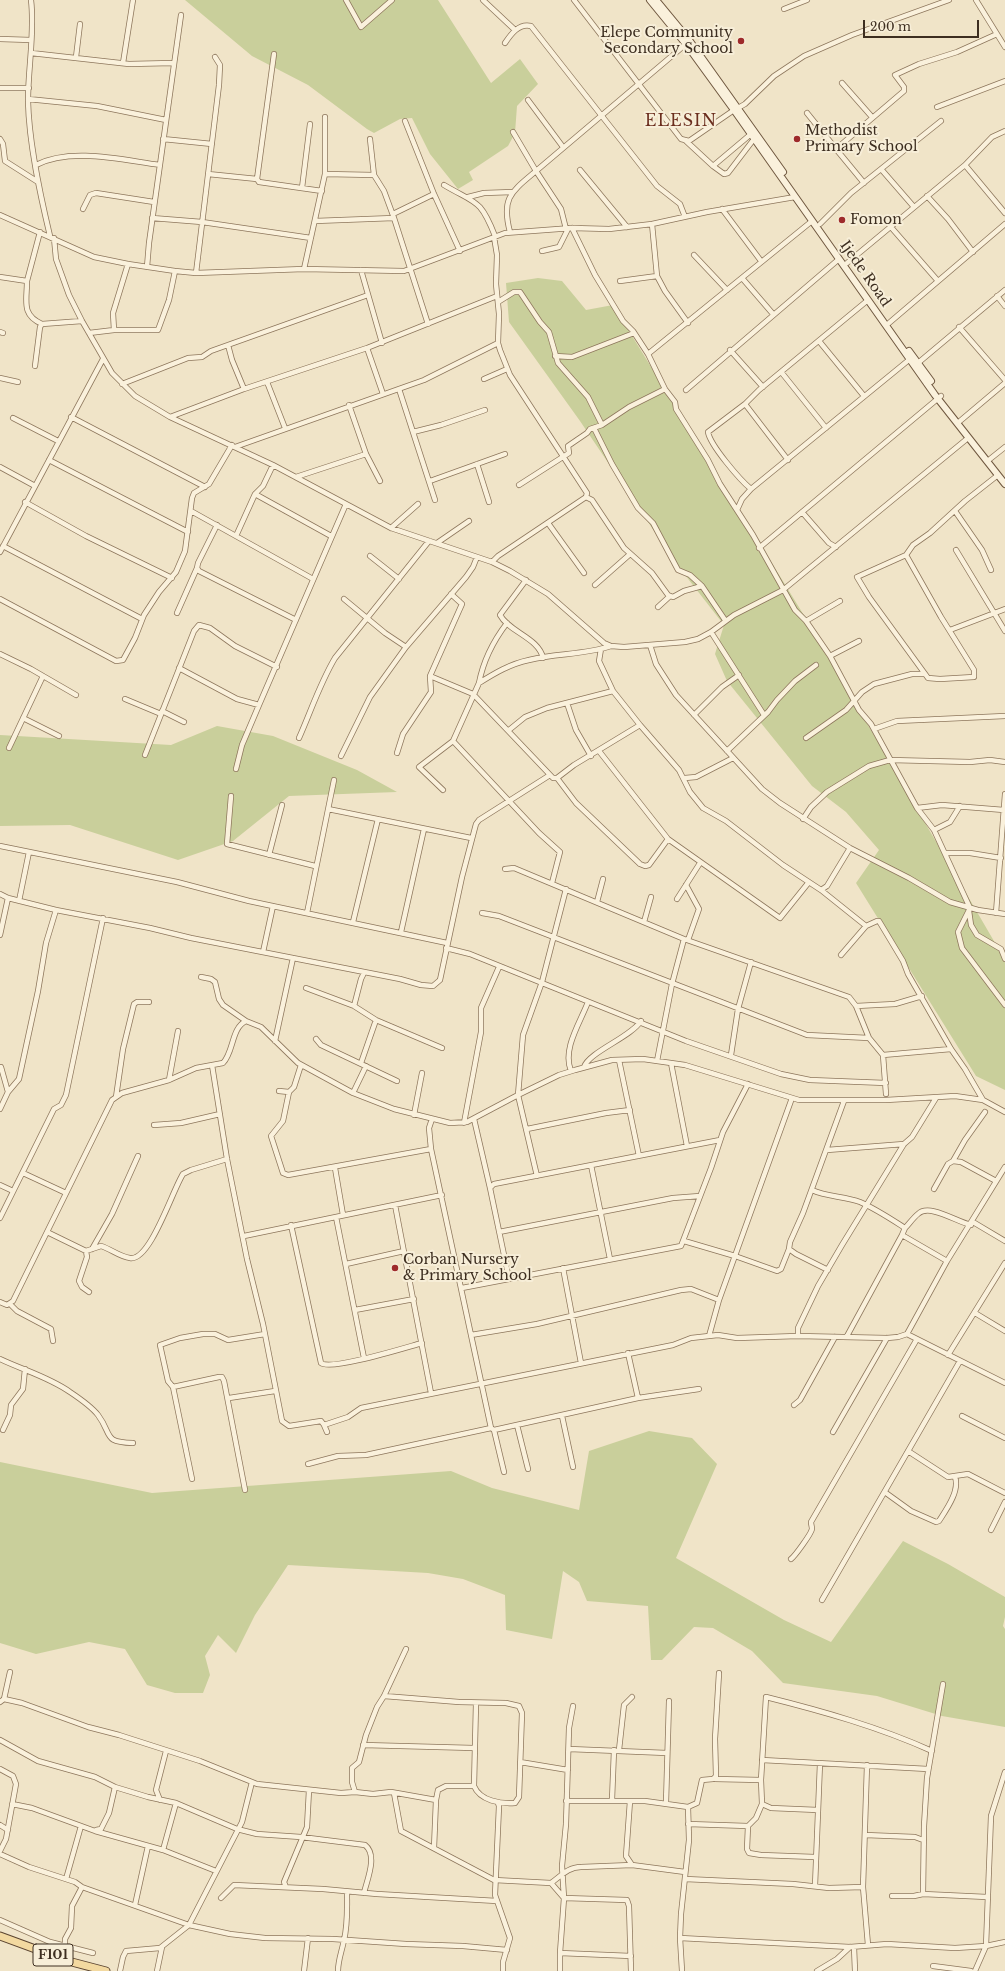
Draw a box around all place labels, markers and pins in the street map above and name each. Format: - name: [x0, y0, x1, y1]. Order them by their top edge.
- place label: Elepe Community Secondary School: [600, 25, 733, 58]
- marker: Elepe Community Secondary School: [736, 36, 746, 46]
- place label: Methodist Primary School: [805, 123, 918, 156]
- marker: Methodist Primary School: [792, 134, 802, 144]
- place label: Fomon: [850, 212, 902, 228]
- marker: Fomon: [837, 215, 847, 225]
- place label: Corban Nursery & Primary School: [403, 1252, 532, 1284]
- marker: Corban Nursery & Primary School: [390, 1263, 400, 1273]

